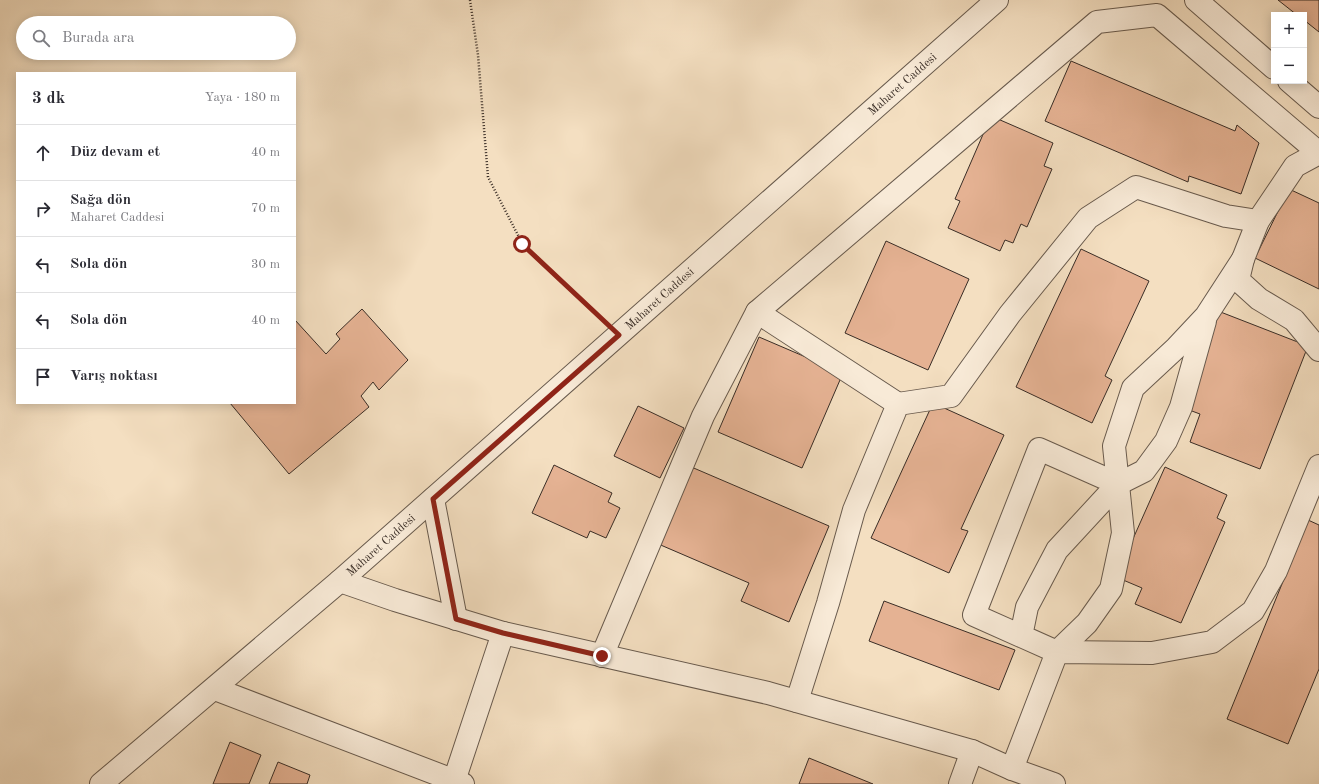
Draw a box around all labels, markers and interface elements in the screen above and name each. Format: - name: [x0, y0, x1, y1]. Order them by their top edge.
- map controls: [1271, 12, 1307, 84]
- button: +: [1271, 12, 1307, 48]
- search box: [16, 16, 296, 60]
- icon: search: [30, 27, 52, 49]
- text: Burada ara: [62, 31, 134, 46]
- button: −: [1271, 48, 1307, 84]
- street label: Maharet Caddesi: [866, 51, 939, 118]
- text: 3 dk: [32, 90, 65, 107]
- text: Yaya · 180 m: [205, 91, 280, 104]
- icon: ahead: [32, 142, 54, 164]
- text: Düz devam et: [70, 145, 160, 160]
- text: 40 m: [251, 146, 280, 159]
- text: Sağa dön: [70, 193, 131, 208]
- icon: right: [32, 198, 54, 220]
- text: 70 m: [251, 202, 280, 215]
- text: Maharet Caddesi: [70, 211, 164, 224]
- route start: [513, 235, 531, 253]
- icon: left: [32, 254, 54, 276]
- text: Sola dön: [70, 257, 127, 272]
- text: 30 m: [251, 258, 280, 271]
- street label: Maharet Caddesi: [624, 266, 697, 333]
- icon: left: [32, 310, 54, 332]
- text: Sola dön: [70, 313, 127, 328]
- text: 40 m: [251, 314, 280, 327]
- icon: arrive: [32, 366, 54, 388]
- text: Varış noktası: [70, 369, 158, 384]
- street label: Maharet Caddesi: [345, 512, 418, 579]
- route end: [593, 647, 611, 665]

